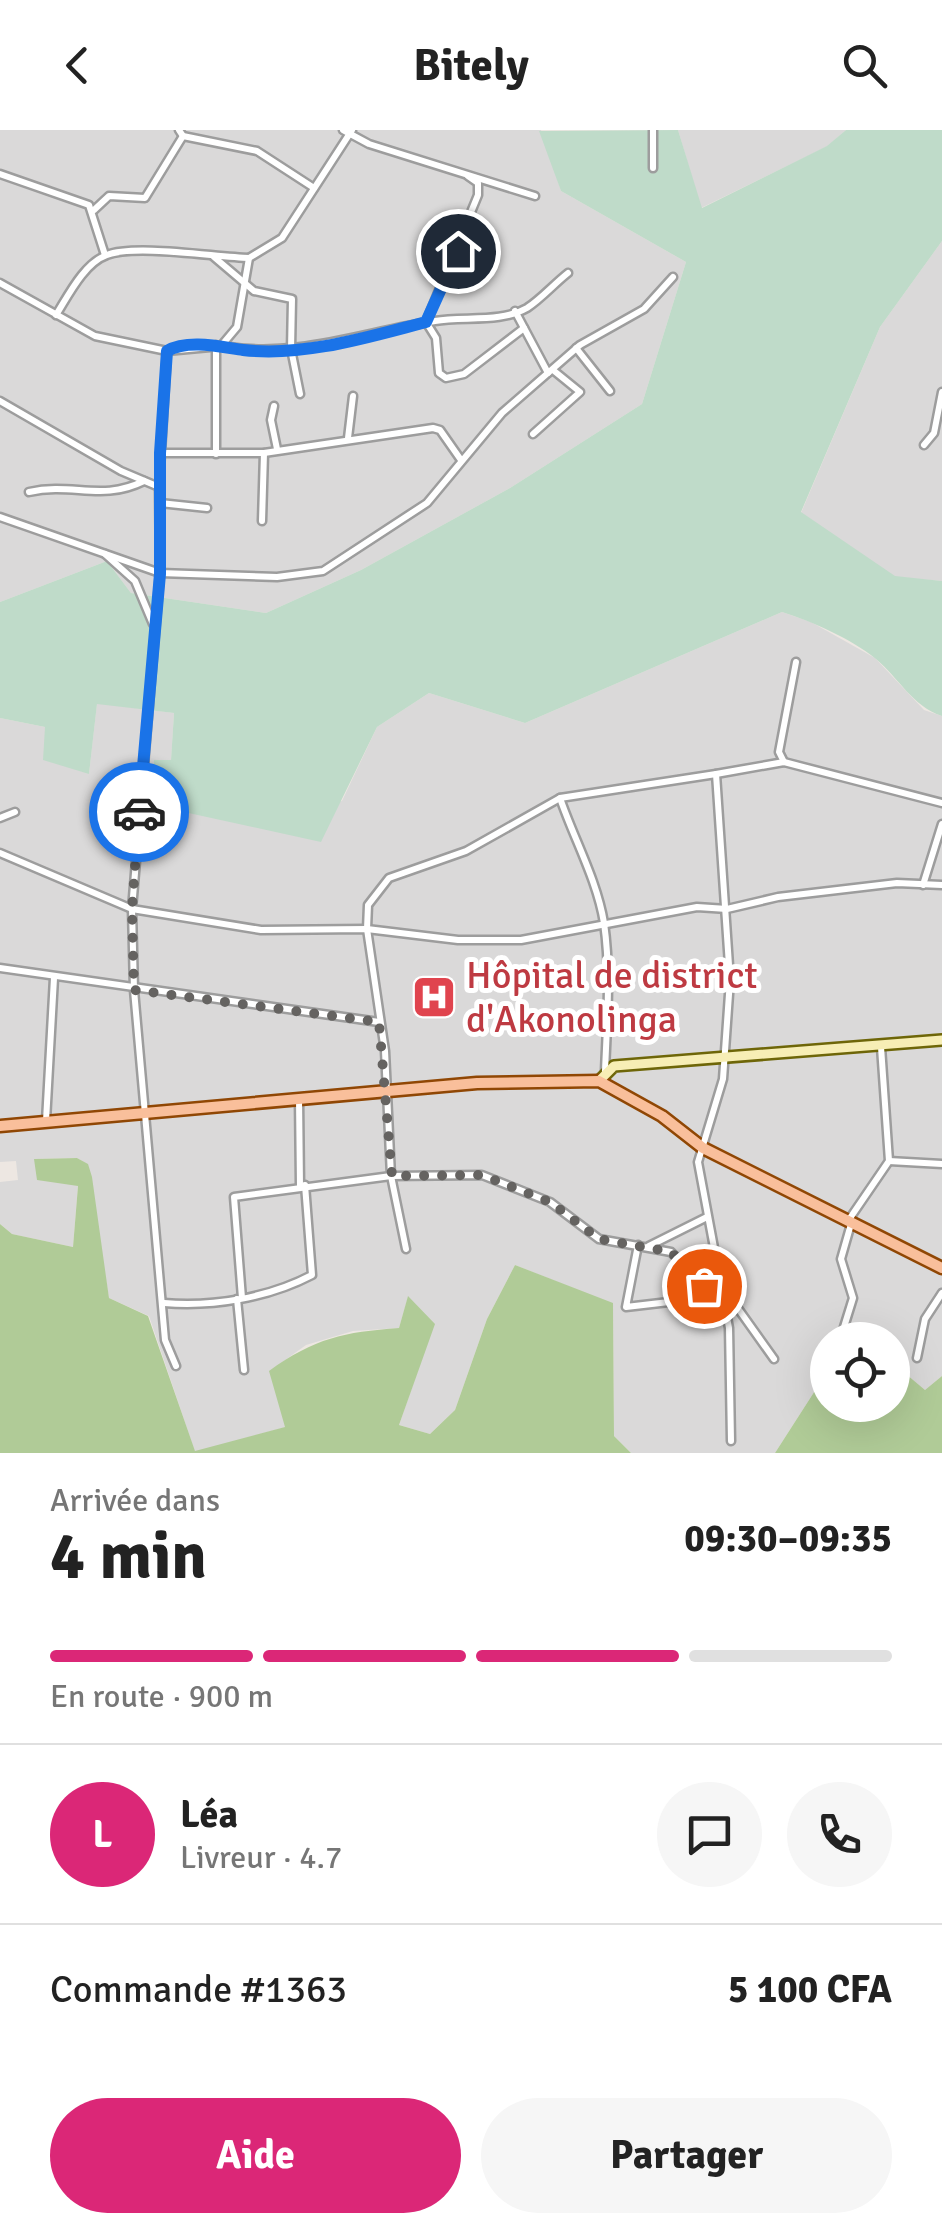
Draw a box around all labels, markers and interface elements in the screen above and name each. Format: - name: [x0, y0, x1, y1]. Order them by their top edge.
- icon: back: [50, 38, 105, 93]
- text: Bitely: [413, 38, 529, 93]
- icon: search: [837, 38, 892, 93]
- pin: [416, 209, 501, 294]
- icon: home: [431, 224, 486, 279]
- courier: [89, 762, 189, 862]
- icon: car: [112, 785, 167, 840]
- place label: Hôpital de district d'Akonolinga: [466, 952, 758, 1043]
- hospital icon: Hôpital de district d'Akonolinga: [411, 974, 457, 1020]
- pin: [662, 1244, 747, 1329]
- icon: bag: [677, 1259, 732, 1314]
- map controls: [810, 1322, 910, 1422]
- button: locate: [810, 1322, 910, 1422]
- text: Arrivée dans: [50, 1481, 220, 1520]
- text: 09:30–09:35: [684, 1515, 892, 1562]
- text: 4 min: [50, 1517, 207, 1597]
- text: En route · 900 m: [50, 1677, 273, 1716]
- button: chat: [657, 1782, 762, 1887]
- button: phone: [787, 1782, 892, 1887]
- text: Léa: [180, 1791, 238, 1838]
- text: L: [93, 1811, 112, 1858]
- text: Livreur · 4.7: [180, 1838, 342, 1877]
- text: Commande #1363: [50, 1966, 347, 2013]
- text: 5 100 CFA: [728, 1966, 892, 2013]
- button: Aide: [50, 2098, 461, 2213]
- button: Partager: [481, 2098, 892, 2213]

